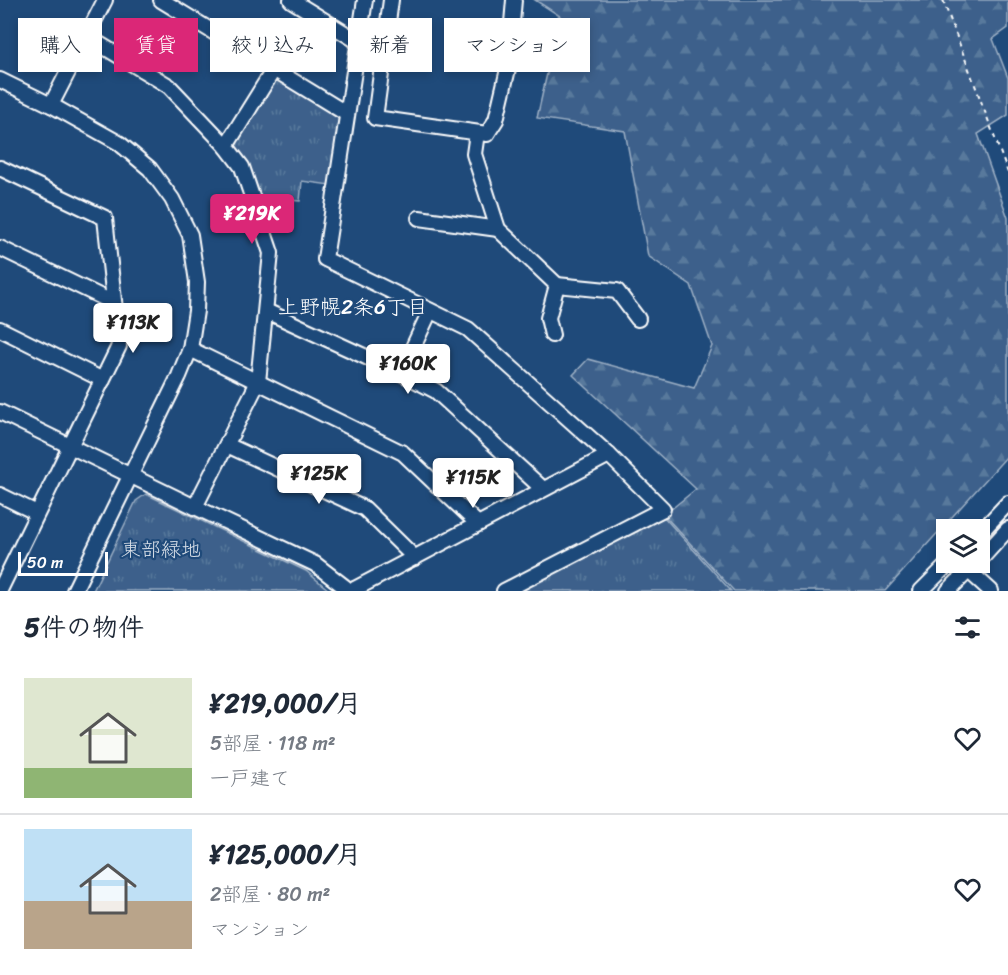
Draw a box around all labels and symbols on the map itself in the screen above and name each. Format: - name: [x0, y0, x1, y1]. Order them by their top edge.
- pin: ¥219K: [210, 194, 294, 245]
- district label: 上野幌2条6丁目: [278, 288, 428, 326]
- pin: ¥113K: [91, 303, 175, 354]
- pin: ¥160K: [366, 344, 450, 395]
- pin: ¥125K: [277, 454, 361, 505]
- pin: ¥115K: [431, 458, 515, 509]
- park label: 東部緑地: [121, 532, 201, 567]
- scale bar: [18, 549, 108, 576]

